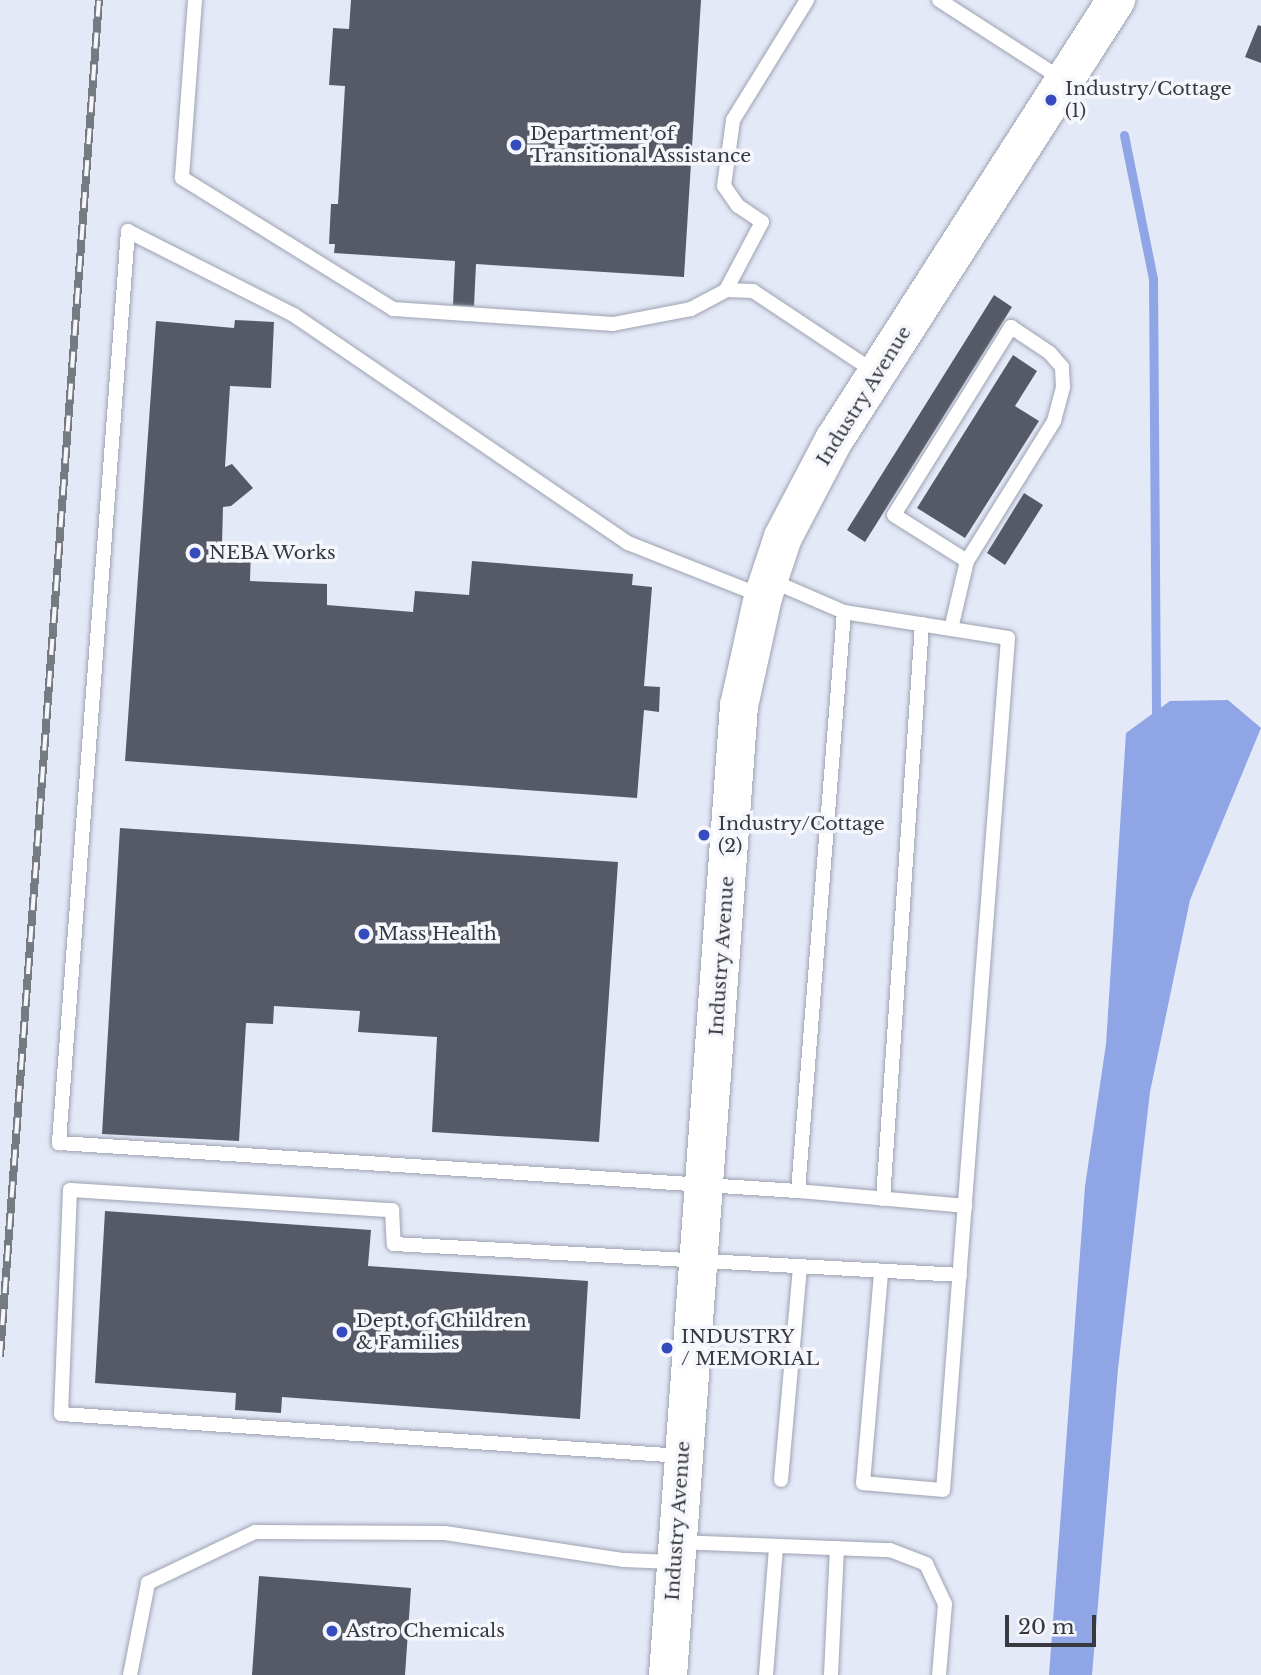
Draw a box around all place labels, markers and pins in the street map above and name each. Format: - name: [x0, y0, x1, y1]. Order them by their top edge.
- place label: Industry/Cottage (1): [1065, 78, 1232, 122]
- marker: Industry/Cottage (1): [1043, 92, 1059, 108]
- place label: Department of Transitional Assistance: [530, 123, 752, 167]
- marker: Department of Transitional Assistance: [508, 137, 524, 153]
- place label: NEBA Works: [209, 542, 337, 564]
- marker: NEBA Works: [187, 545, 203, 561]
- place label: Industry/Cottage (2): [718, 813, 885, 857]
- marker: Industry/Cottage (2): [696, 827, 712, 843]
- place label: Mass Health: [378, 923, 497, 945]
- marker: Mass Health: [356, 926, 372, 942]
- place label: Dept. of Children & Families: [356, 1310, 527, 1354]
- marker: Dept. of Children & Families: [334, 1324, 350, 1340]
- place label: INDUSTRY / MEMORIAL: [681, 1326, 819, 1370]
- marker: INDUSTRY / MEMORIAL: [659, 1340, 675, 1356]
- place label: Astro Chemicals: [346, 1620, 505, 1642]
- marker: Astro Chemicals: [324, 1623, 340, 1639]

